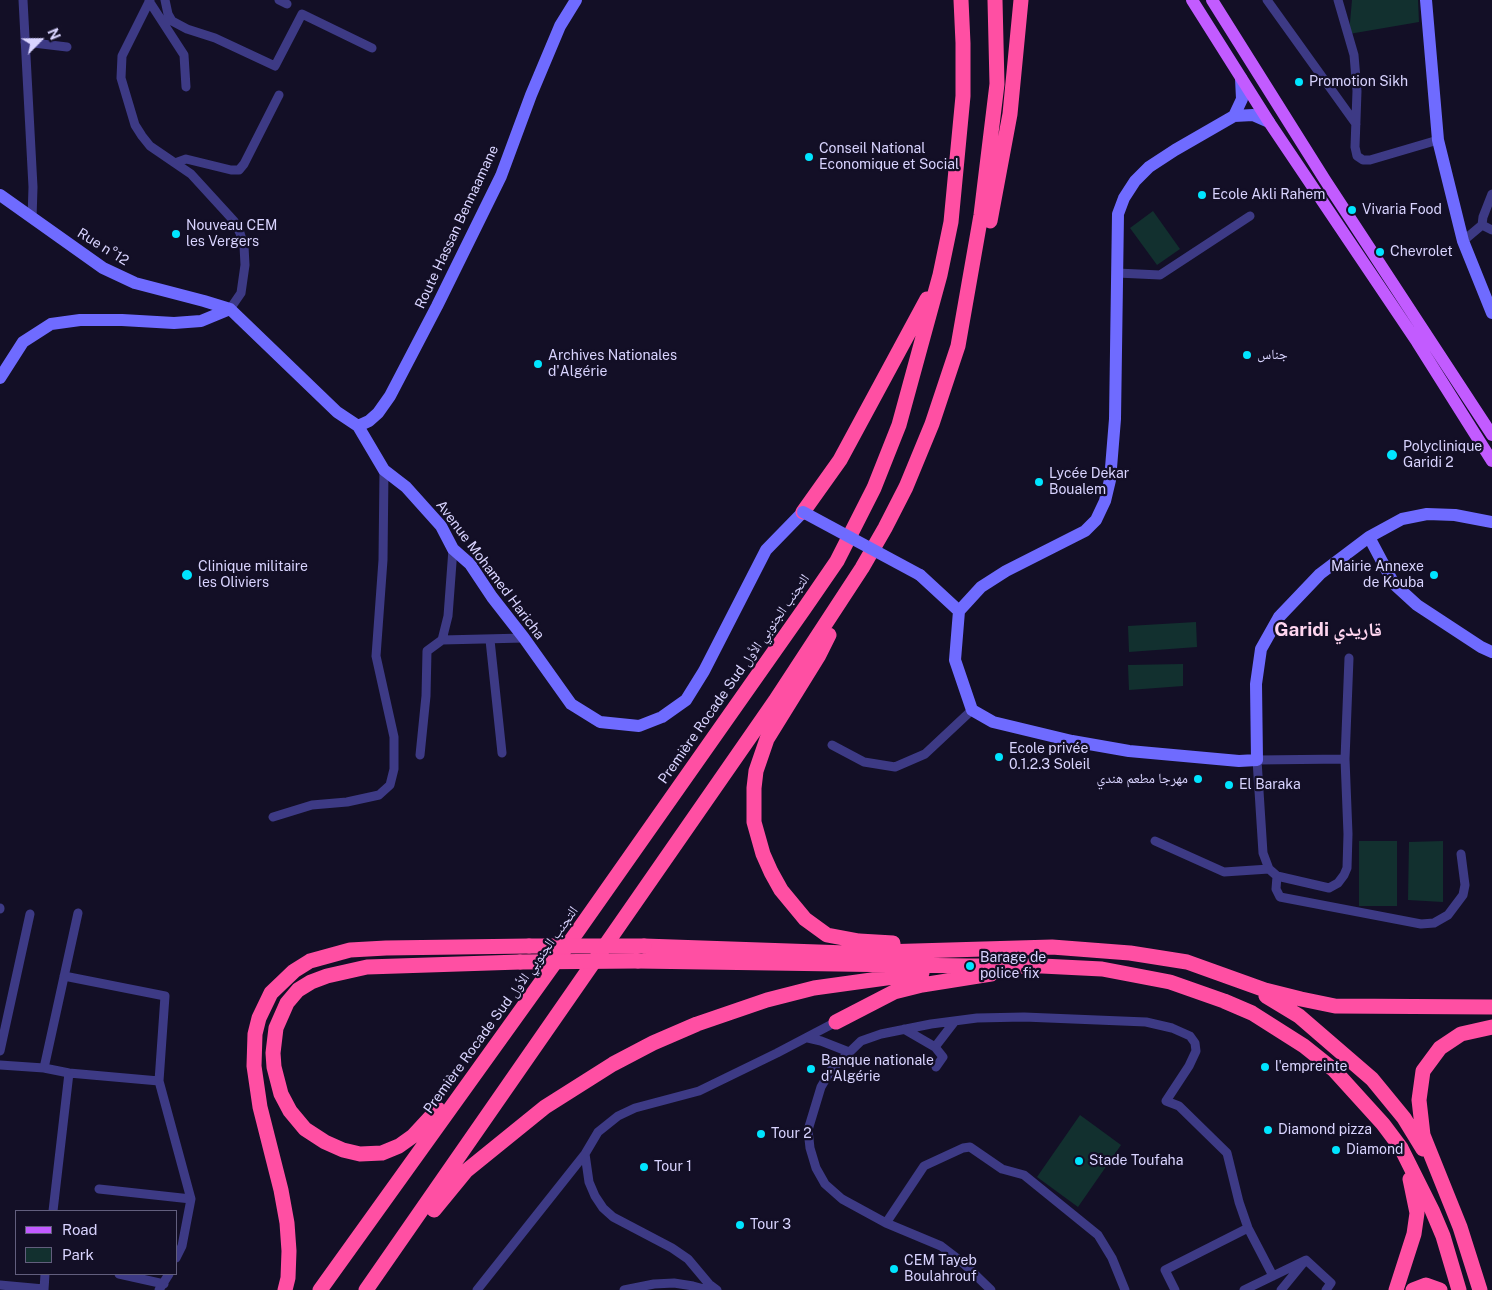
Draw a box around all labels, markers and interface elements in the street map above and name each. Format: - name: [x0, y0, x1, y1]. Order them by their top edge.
- north arrow: [15, 15, 65, 65]
- text: N: [44, 26, 63, 42]
- place label: Promotion Sikh: [1309, 74, 1408, 90]
- marker: Promotion Sikh: [1293, 76, 1305, 88]
- place label: Conseil National Economique et Social: [819, 141, 959, 174]
- street label: Route Hassan Bennaamane: [412, 143, 502, 311]
- marker: Conseil National Economique et Social: [803, 151, 815, 163]
- place label: Ecole Akli Rahem: [1212, 187, 1325, 203]
- marker: Ecole Akli Rahem: [1196, 189, 1208, 201]
- place label: Vivaria Food: [1362, 202, 1442, 218]
- marker: Vivaria Food: [1346, 204, 1358, 216]
- place label: Nouveau CEM les Vergers: [186, 218, 277, 250]
- street label: Rue n°12: [74, 225, 132, 269]
- marker: Nouveau CEM les Vergers: [170, 228, 182, 240]
- place label: Chevrolet: [1390, 244, 1453, 260]
- marker: Chevrolet: [1374, 246, 1386, 258]
- place label: جناس: [1257, 347, 1288, 363]
- place label: Archives Nationales d'Algérie: [548, 348, 677, 381]
- marker: جناس: [1241, 349, 1253, 361]
- marker: Archives Nationales d'Algérie: [532, 358, 544, 370]
- place label: Polyclinique Garidi 2: [1403, 439, 1482, 472]
- marker: Polyclinique Garidi 2: [1385, 448, 1399, 462]
- place label: Lycée Dekar Boualem: [1049, 466, 1129, 498]
- marker: Lycée Dekar Boualem: [1033, 476, 1045, 488]
- street label: Avenue Mohamed Haricha: [432, 497, 548, 643]
- place label: Clinique militaire les Oliviers: [198, 559, 308, 592]
- place label: Mairie Annexe de Kouba: [1331, 559, 1424, 592]
- marker: Clinique militaire les Oliviers: [180, 568, 194, 582]
- marker: Mairie Annexe de Kouba: [1428, 569, 1440, 581]
- street label: Première Rocade Sud التجنب الجنوبي الأول: [655, 571, 813, 787]
- district label: Garidi قاريدي: [1274, 619, 1382, 641]
- place label: Ecole privée 0.1.2.3 Soleil: [1009, 741, 1090, 774]
- marker: Ecole privée 0.1.2.3 Soleil: [993, 751, 1005, 763]
- place label: مهرجا مطعم هندي: [1097, 771, 1188, 787]
- marker: مهرجا مطعم هندي: [1192, 773, 1204, 785]
- place label: El Baraka: [1239, 777, 1301, 793]
- marker: El Baraka: [1223, 779, 1235, 791]
- street label: Première Rocade Sud التجنب الجنوبي الأول: [420, 903, 582, 1117]
- place label: Barage de police fix: [980, 950, 1046, 982]
- marker: Barage de police fix: [964, 960, 976, 972]
- place label: Banque nationale d'Algérie: [821, 1053, 934, 1086]
- place label: l'empreinte: [1275, 1059, 1347, 1075]
- marker: l'empreinte: [1259, 1061, 1271, 1073]
- marker: Banque nationale d'Algérie: [805, 1063, 817, 1075]
- place label: Diamond pizza: [1278, 1122, 1372, 1138]
- marker: Diamond pizza: [1262, 1124, 1274, 1136]
- place label: Tour 2: [771, 1126, 812, 1142]
- marker: Tour 2: [755, 1128, 767, 1140]
- place label: Diamond: [1346, 1142, 1403, 1158]
- marker: Diamond: [1330, 1144, 1342, 1156]
- place label: Stade Toufaha: [1089, 1153, 1183, 1169]
- marker: Stade Toufaha: [1073, 1155, 1085, 1167]
- place label: Tour 1: [654, 1159, 692, 1175]
- marker: Tour 1: [638, 1161, 650, 1173]
- legend: [15, 1210, 178, 1275]
- place label: Tour 3: [750, 1217, 791, 1233]
- marker: Tour 3: [734, 1219, 746, 1231]
- text: Road: [62, 1221, 98, 1238]
- text: Park: [62, 1246, 94, 1263]
- place label: CEM Tayeb Boulahrouf: [904, 1253, 977, 1285]
- marker: CEM Tayeb Boulahrouf: [888, 1263, 900, 1275]

